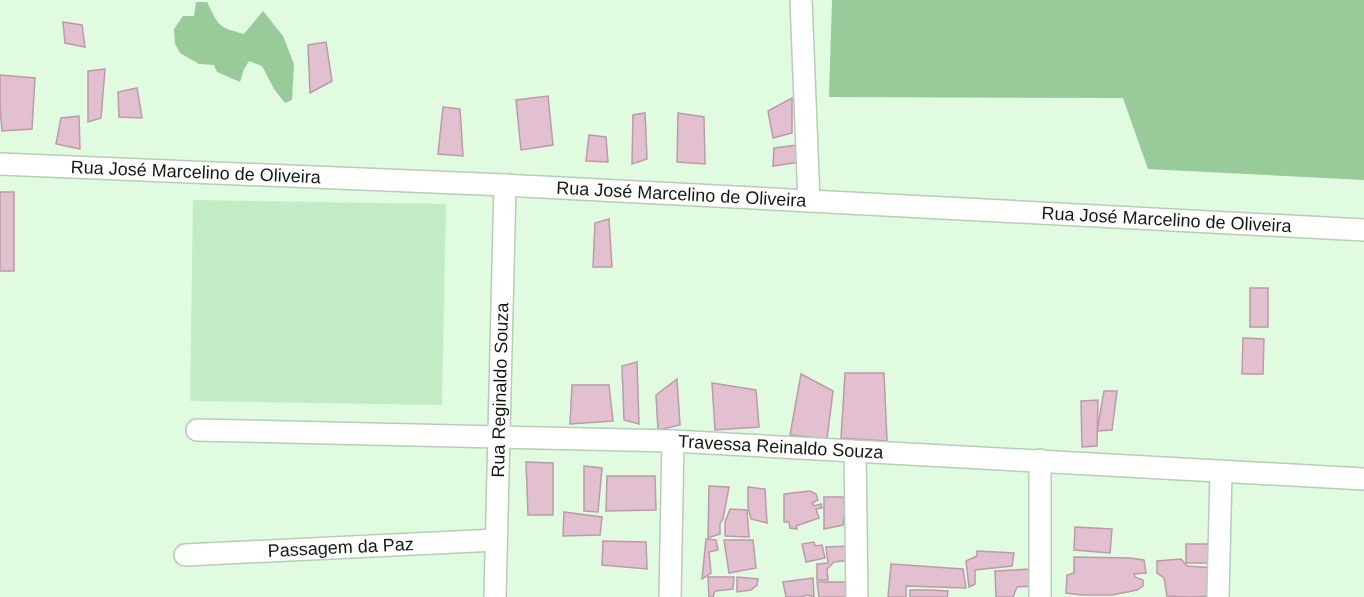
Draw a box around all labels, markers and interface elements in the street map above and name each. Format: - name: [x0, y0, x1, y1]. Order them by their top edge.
- street label: Rua José Marcelino de Oliveira: [70, 157, 322, 187]
- street label: Rua José Marcelino de Oliveira: [556, 178, 808, 211]
- street label: Rua José Marcelino de Oliveira: [1041, 203, 1293, 236]
- street label: Rua Reginaldo Souza: [488, 301, 512, 478]
- street label: Travessa Reinaldo Souza: [678, 431, 885, 463]
- street label: Passagem da Paz: [267, 534, 414, 561]

